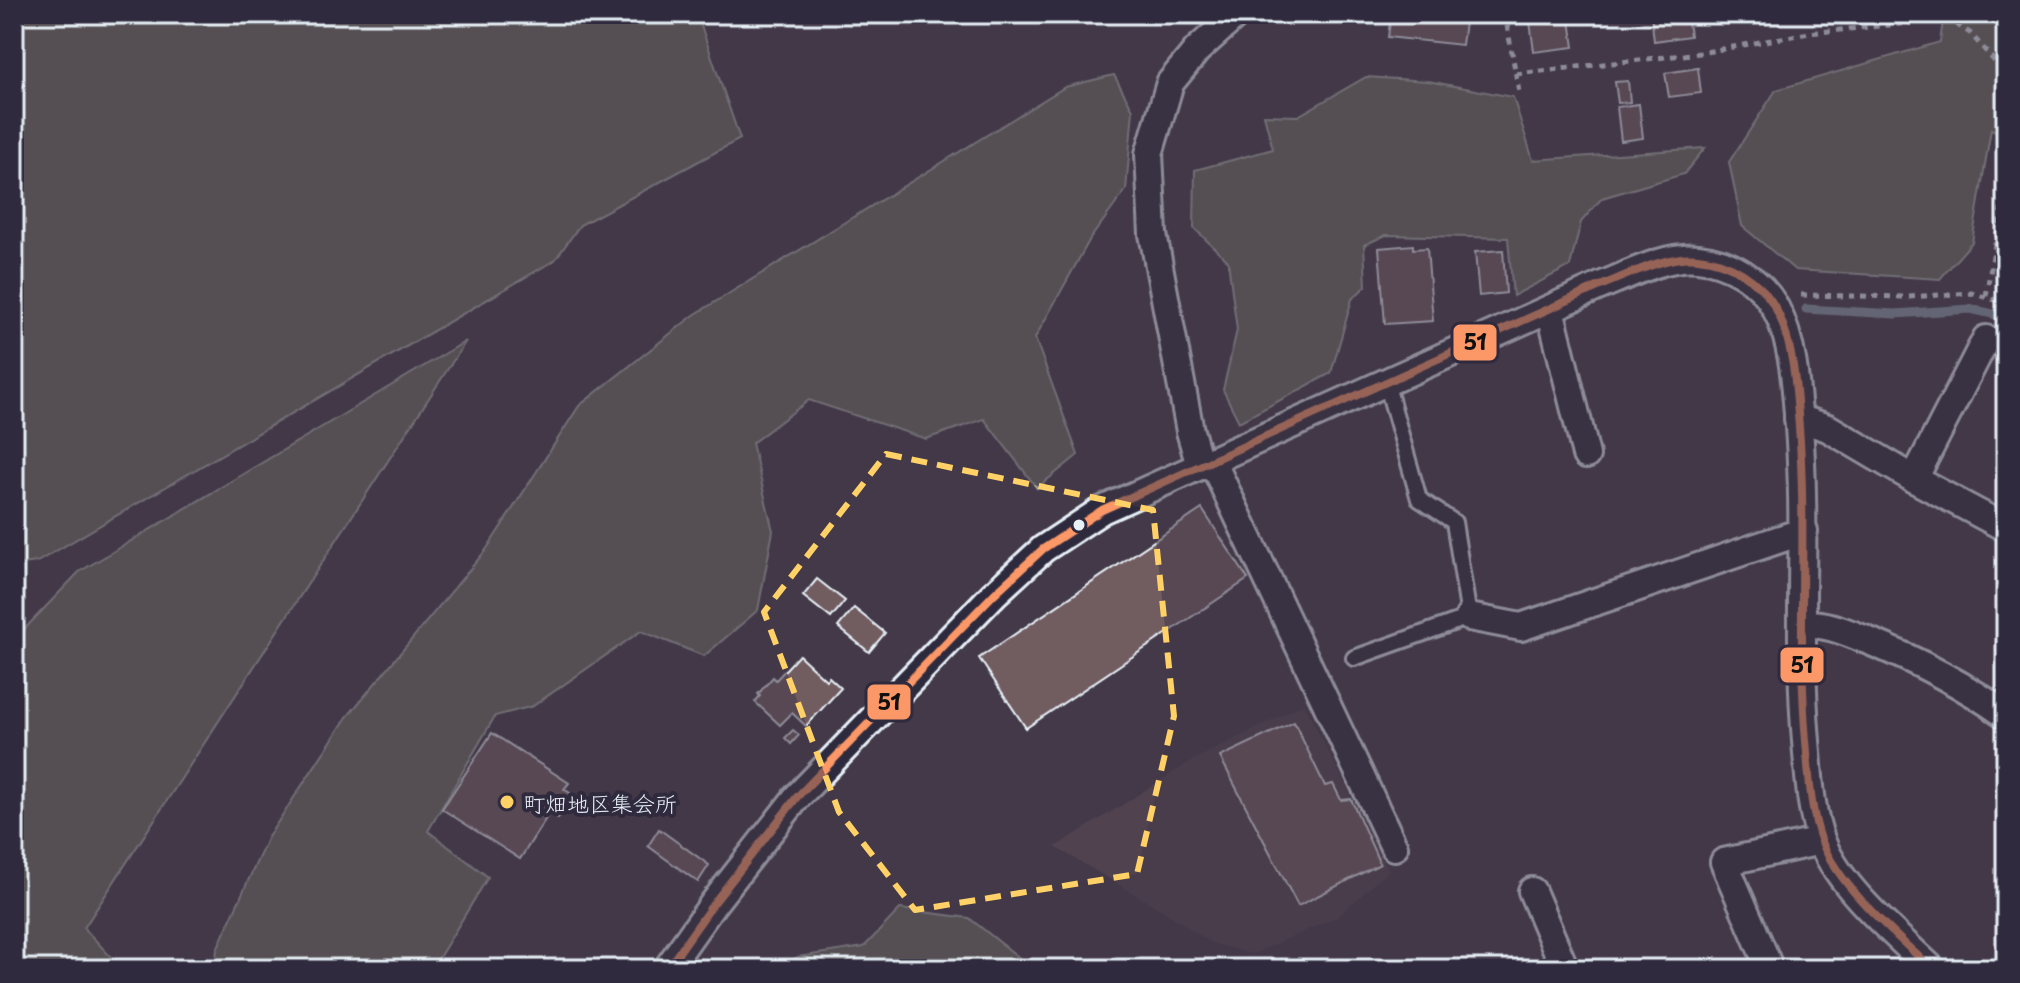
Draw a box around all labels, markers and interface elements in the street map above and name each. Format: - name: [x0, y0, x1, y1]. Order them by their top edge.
- line badge: 51: [1452, 323, 1498, 362]
- text: 51: [1463, 324, 1487, 357]
- unlabelled marker: [1071, 517, 1087, 533]
- line badge: 51: [1779, 646, 1825, 684]
- text: 51: [1790, 647, 1814, 680]
- line badge: 51: [866, 683, 912, 721]
- text: 51: [877, 684, 901, 717]
- place label: 町畑地区集会所: [523, 786, 677, 819]
- marker: 町畑地区集会所: [498, 793, 516, 811]

